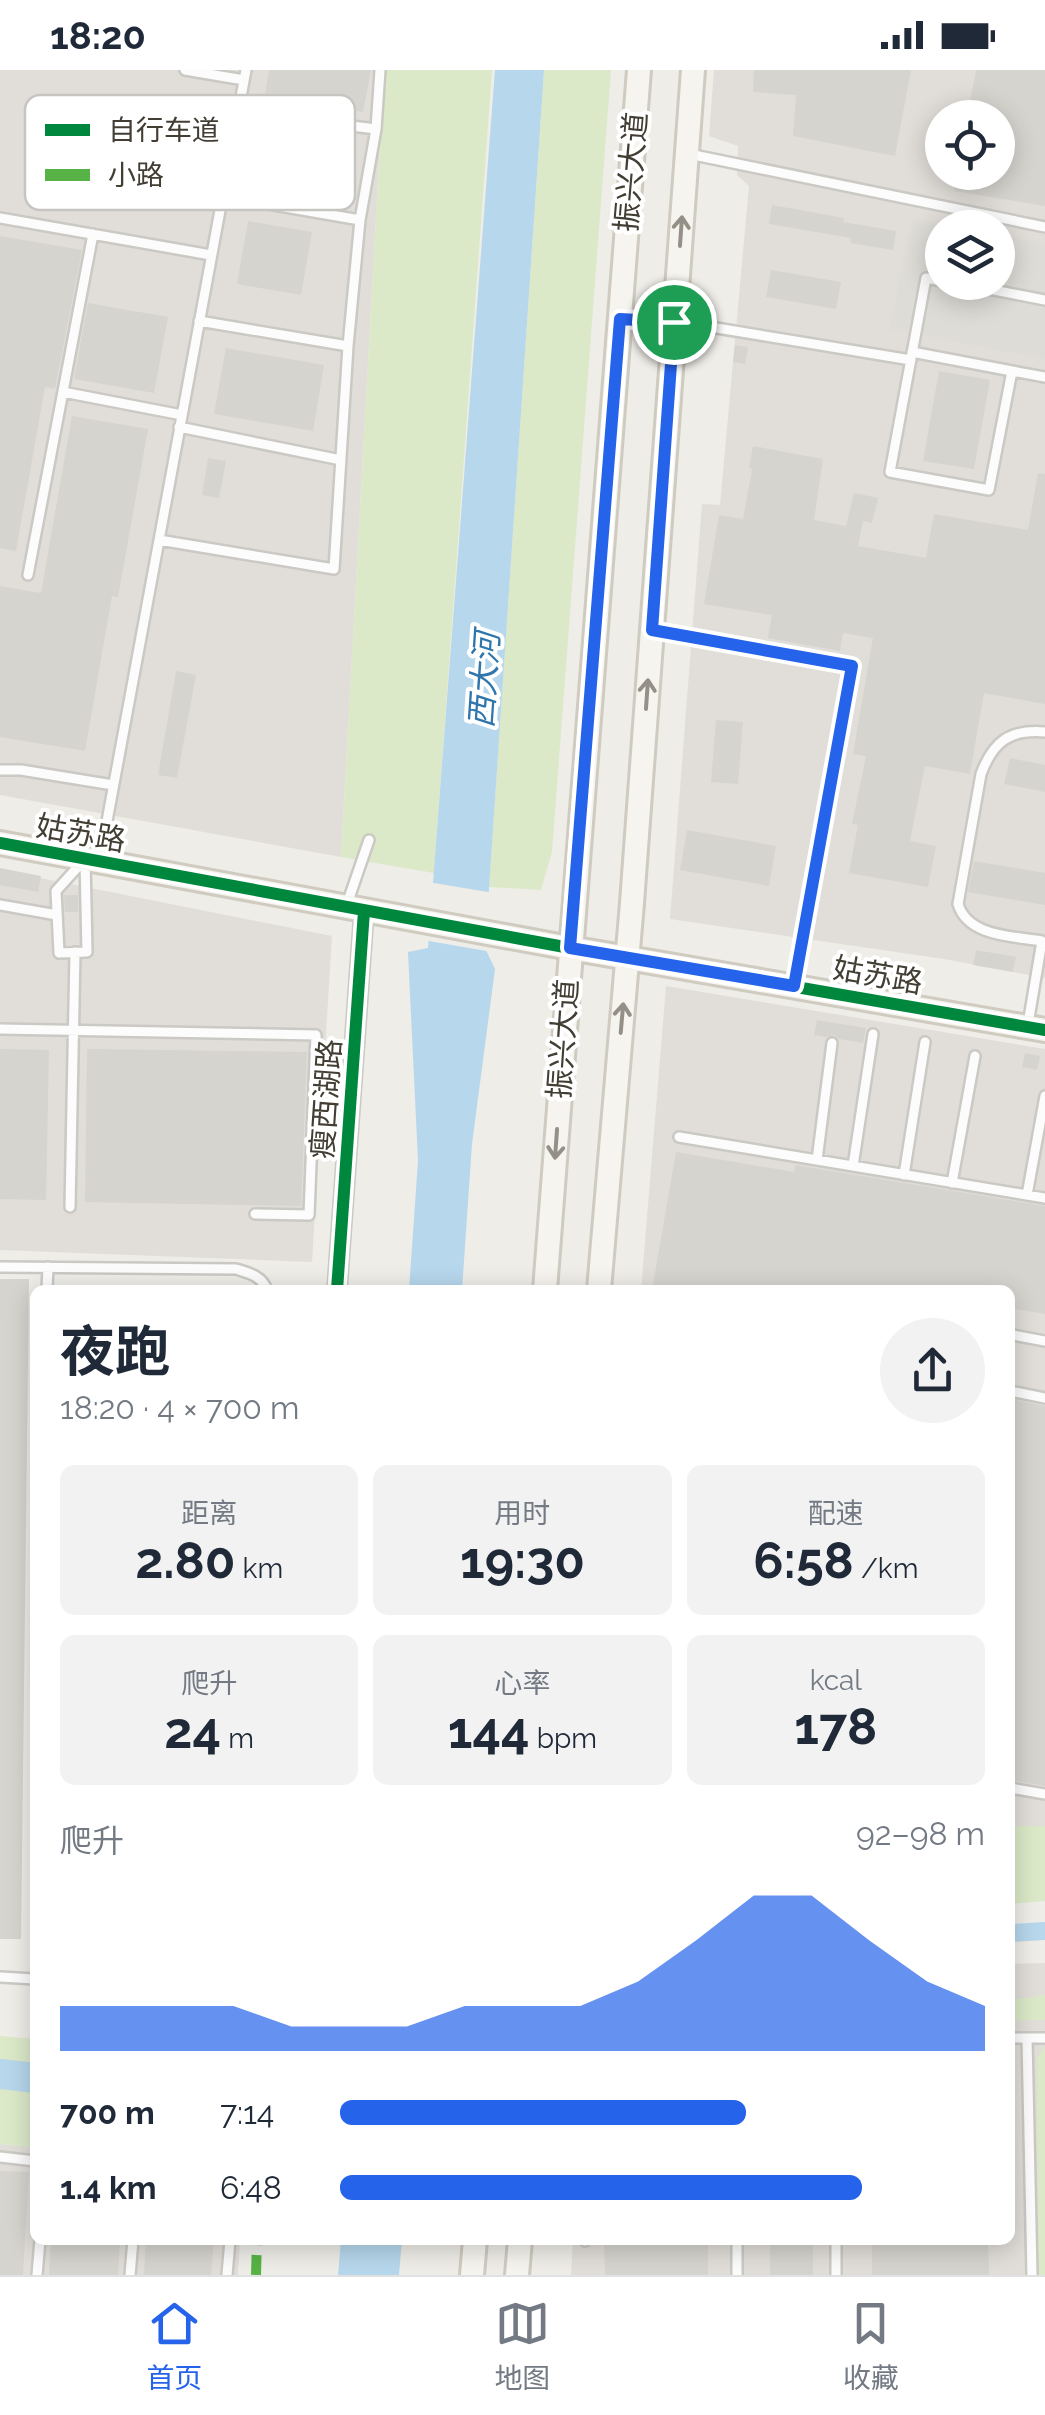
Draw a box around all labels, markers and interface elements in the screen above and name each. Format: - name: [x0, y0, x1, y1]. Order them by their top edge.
- text: 18:20: [50, 13, 146, 58]
- legend: [25, 95, 355, 210]
- map controls: [925, 100, 1015, 300]
- button: locate: [925, 100, 1015, 190]
- street label: 振兴大道: [608, 111, 654, 233]
- text: 自行车道: [108, 114, 220, 147]
- text: 小路: [108, 159, 164, 192]
- button: layers: [925, 210, 1015, 300]
- one-way arrow: [672, 215, 691, 247]
- pin: [632, 280, 717, 365]
- icon: arrive: [647, 295, 702, 350]
- water label: 西大河: [462, 625, 506, 729]
- one-way arrow: [638, 679, 657, 711]
- street label: 姑苏路: [34, 808, 128, 858]
- street label: 姑苏路: [831, 950, 925, 1000]
- street label: 振兴大道: [541, 978, 585, 1100]
- one-way arrow: [612, 1003, 631, 1035]
- street label: 瘦西湖路: [304, 1038, 348, 1160]
- one-way arrow: [546, 1128, 565, 1160]
- button: share: [880, 1318, 985, 1423]
- text: 夜跑: [60, 1319, 170, 1384]
- text: 18:20 · 4 × 700 m: [60, 1389, 299, 1426]
- text: 距离: [181, 1497, 237, 1530]
- text: 用时: [494, 1497, 551, 1530]
- text: 配速: [808, 1497, 864, 1530]
- text: 2.80: [135, 1531, 235, 1590]
- text: 19:30: [460, 1531, 585, 1590]
- text: 6:58: [753, 1531, 854, 1590]
- text: km: [235, 1552, 283, 1585]
- text: /km: [854, 1552, 918, 1585]
- text: kcal: [810, 1664, 862, 1697]
- text: 爬升: [181, 1667, 237, 1700]
- text: 心率: [494, 1667, 551, 1700]
- text: 178: [794, 1697, 877, 1756]
- text: 24: [164, 1701, 221, 1760]
- text: 144: [448, 1701, 530, 1760]
- text: m: [221, 1722, 254, 1755]
- text: bpm: [530, 1722, 597, 1755]
- text: 92–98 m: [856, 1815, 985, 1852]
- text: 爬升: [60, 1822, 124, 1859]
- text: 700 m: [60, 2094, 155, 2131]
- text: 7:14: [220, 2094, 274, 2131]
- text: 1.4 km: [60, 2169, 157, 2206]
- text: 6:48: [220, 2169, 282, 2206]
- tab: 首页: [146, 2296, 202, 2396]
- tab: 地图: [494, 2296, 551, 2396]
- tab: 收藏: [843, 2296, 899, 2396]

